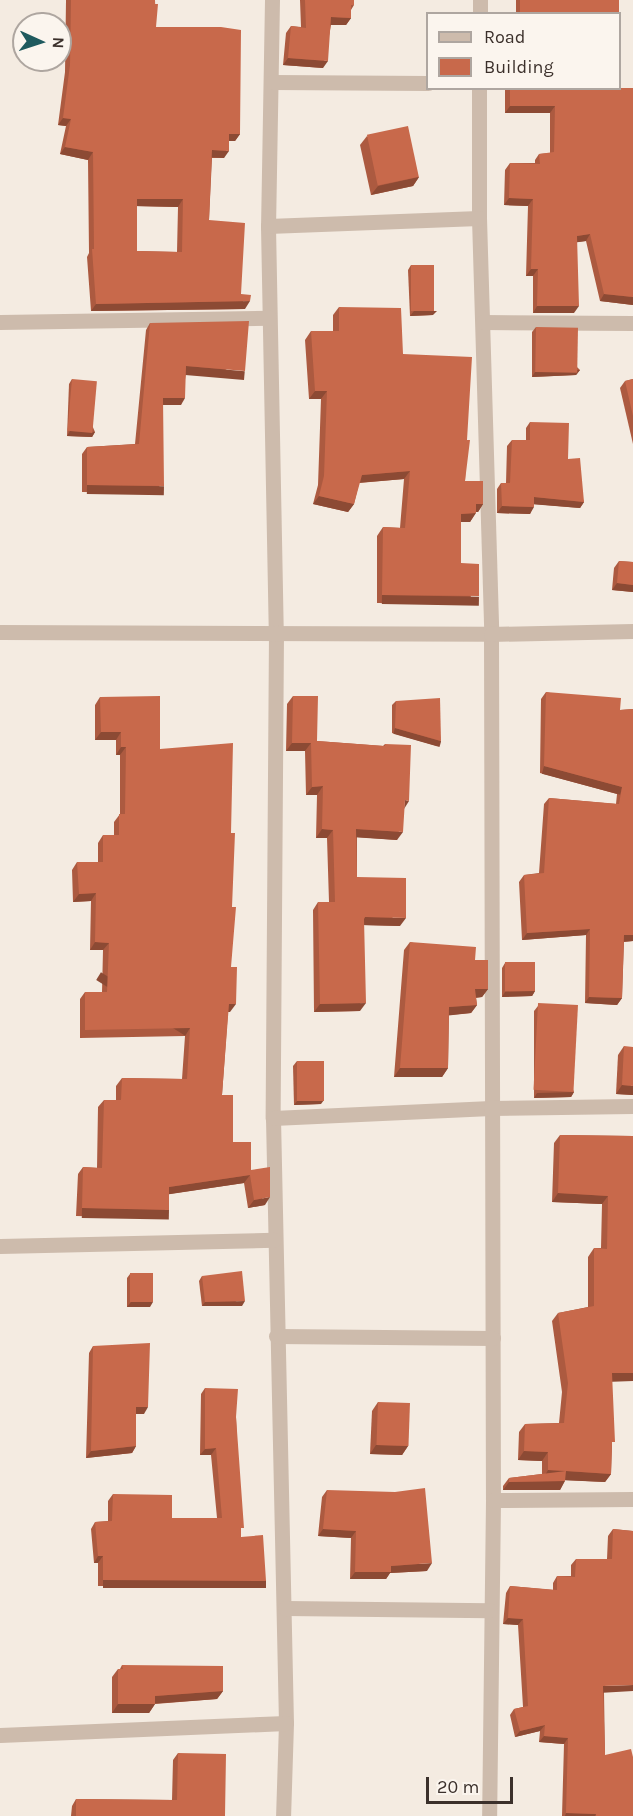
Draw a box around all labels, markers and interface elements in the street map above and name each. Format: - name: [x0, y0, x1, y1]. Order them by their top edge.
- north arrow: [12, 12, 72, 72]
- legend: [426, 12, 621, 90]
- text: Road: [484, 26, 525, 48]
- text: N: [49, 37, 68, 49]
- text: Building: [484, 56, 554, 78]
- scale bar: [429, 1765, 516, 1803]
- text: 20 m: [437, 1776, 479, 1798]

